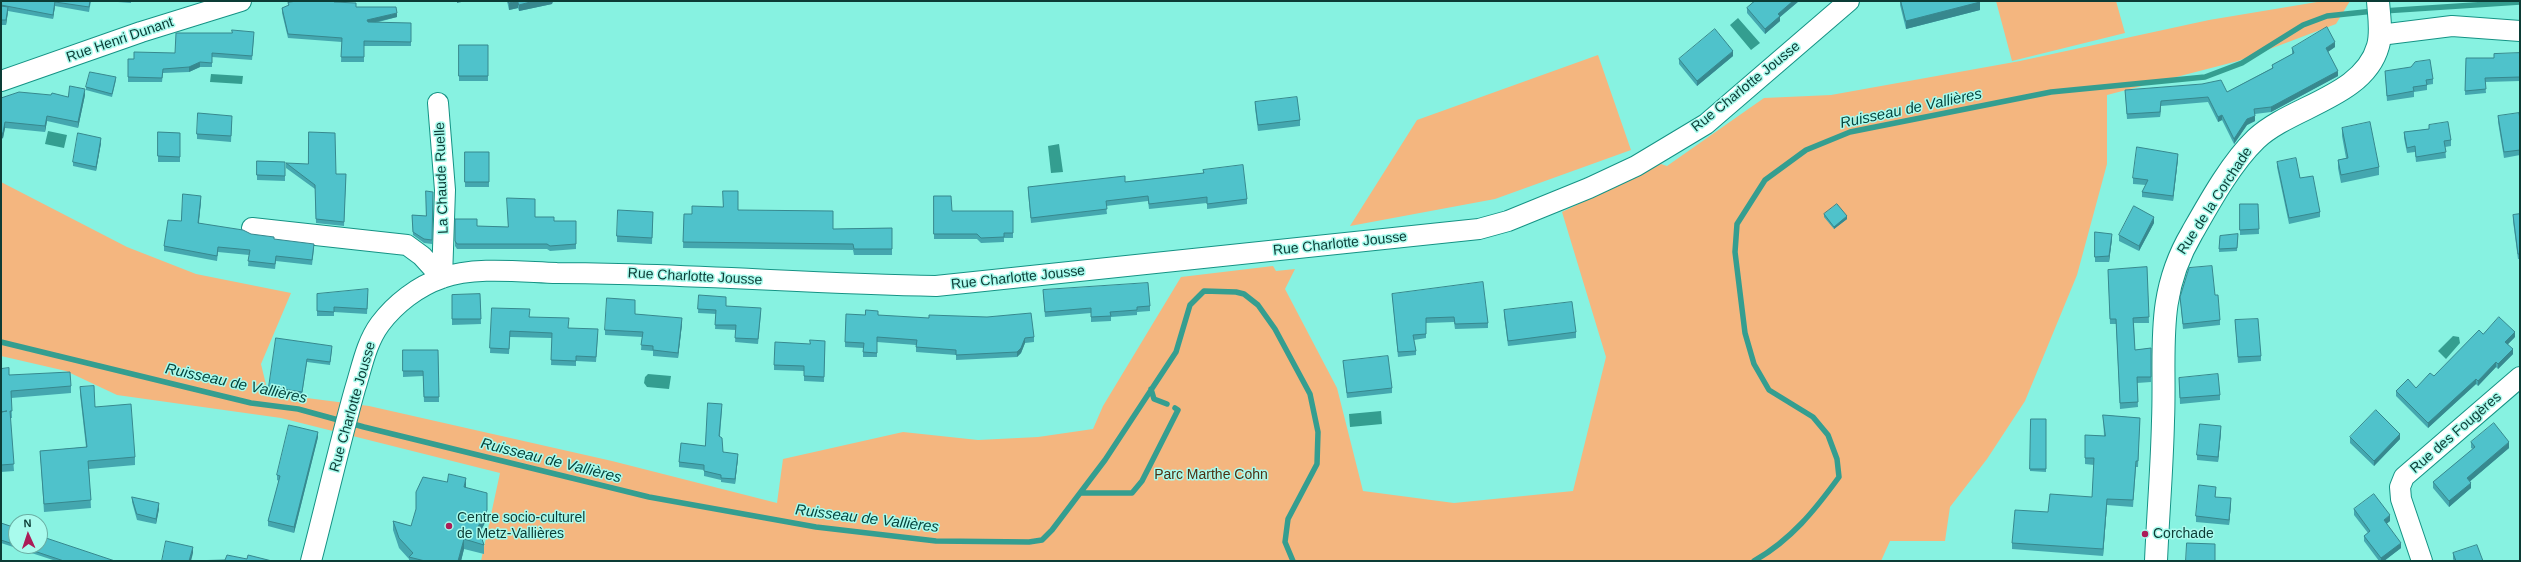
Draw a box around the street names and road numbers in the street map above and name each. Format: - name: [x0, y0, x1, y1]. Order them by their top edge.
- street label: Rue Henri Dunant: [64, 14, 176, 66]
- street label: Rue Charlotte Jousse: [1688, 38, 1804, 136]
- street label: La Chaude Ruelle: [432, 122, 452, 234]
- street label: Rue de la Corchade: [2174, 144, 2256, 258]
- street label: Rue Charlotte Jousse: [1272, 229, 1408, 259]
- street label: Rue Charlotte Jousse: [950, 263, 1086, 293]
- street label: Rue Charlotte Jousse: [627, 265, 763, 289]
- street label: Rue Charlotte Jousse: [326, 340, 380, 474]
- street label: Rue des Fougères: [2407, 389, 2505, 477]

